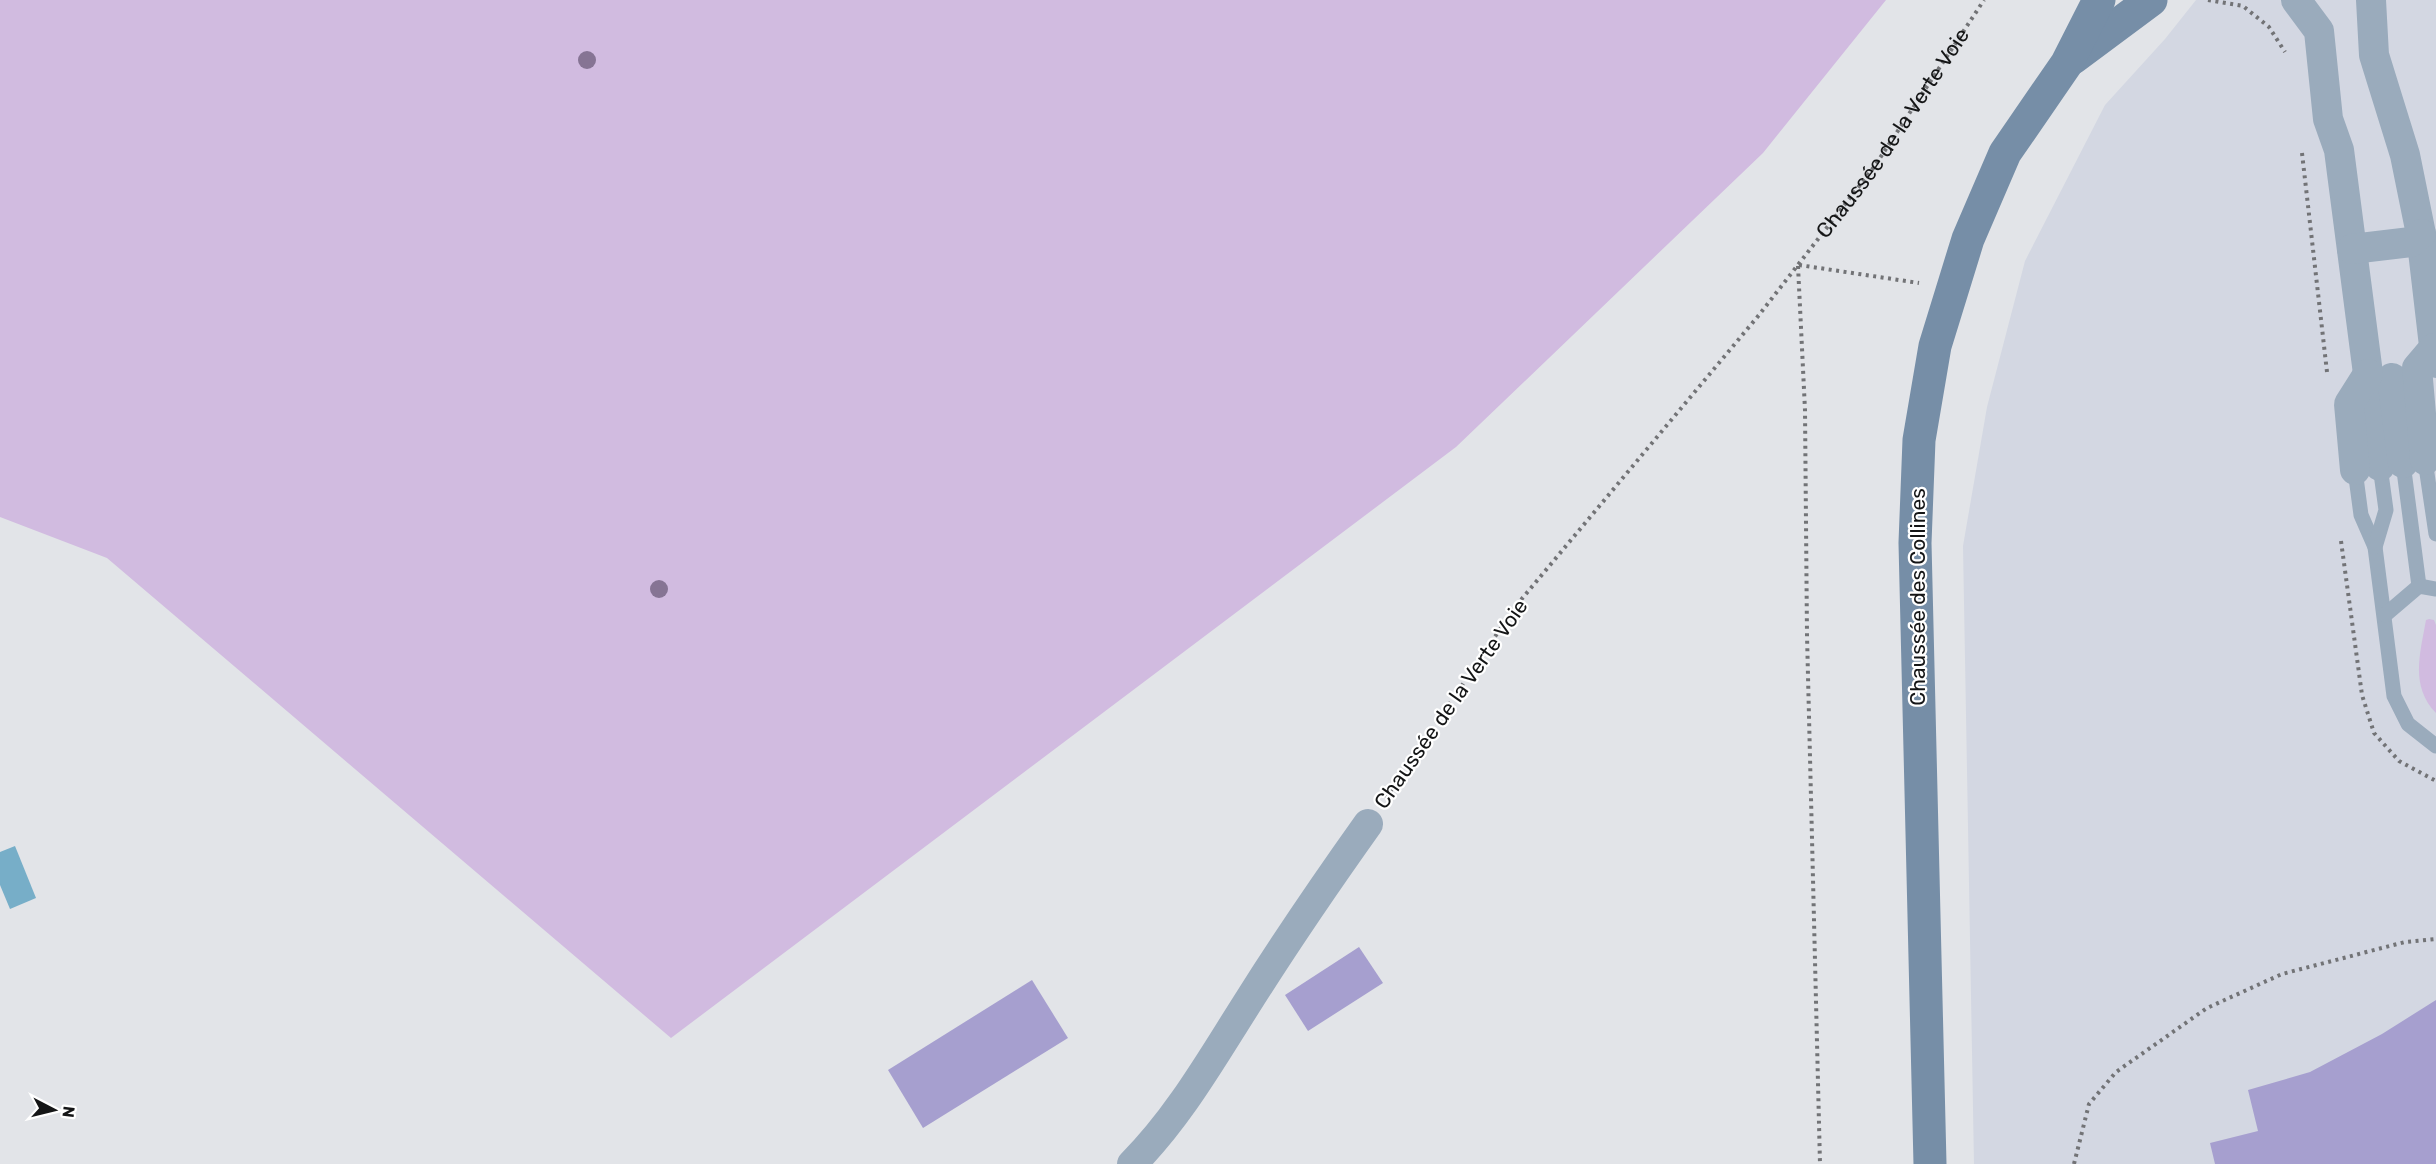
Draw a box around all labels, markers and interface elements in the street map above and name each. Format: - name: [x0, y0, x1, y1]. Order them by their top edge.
- street label: Chaussée de la Verte Voie: [1811, 23, 1974, 243]
- street label: Chaussée des Collines: [1905, 488, 1930, 706]
- street label: Chaussée de la Verte Voie: [1369, 594, 1533, 813]
- north arrow: [24, 1080, 84, 1140]
- text: N: [58, 1105, 79, 1119]

